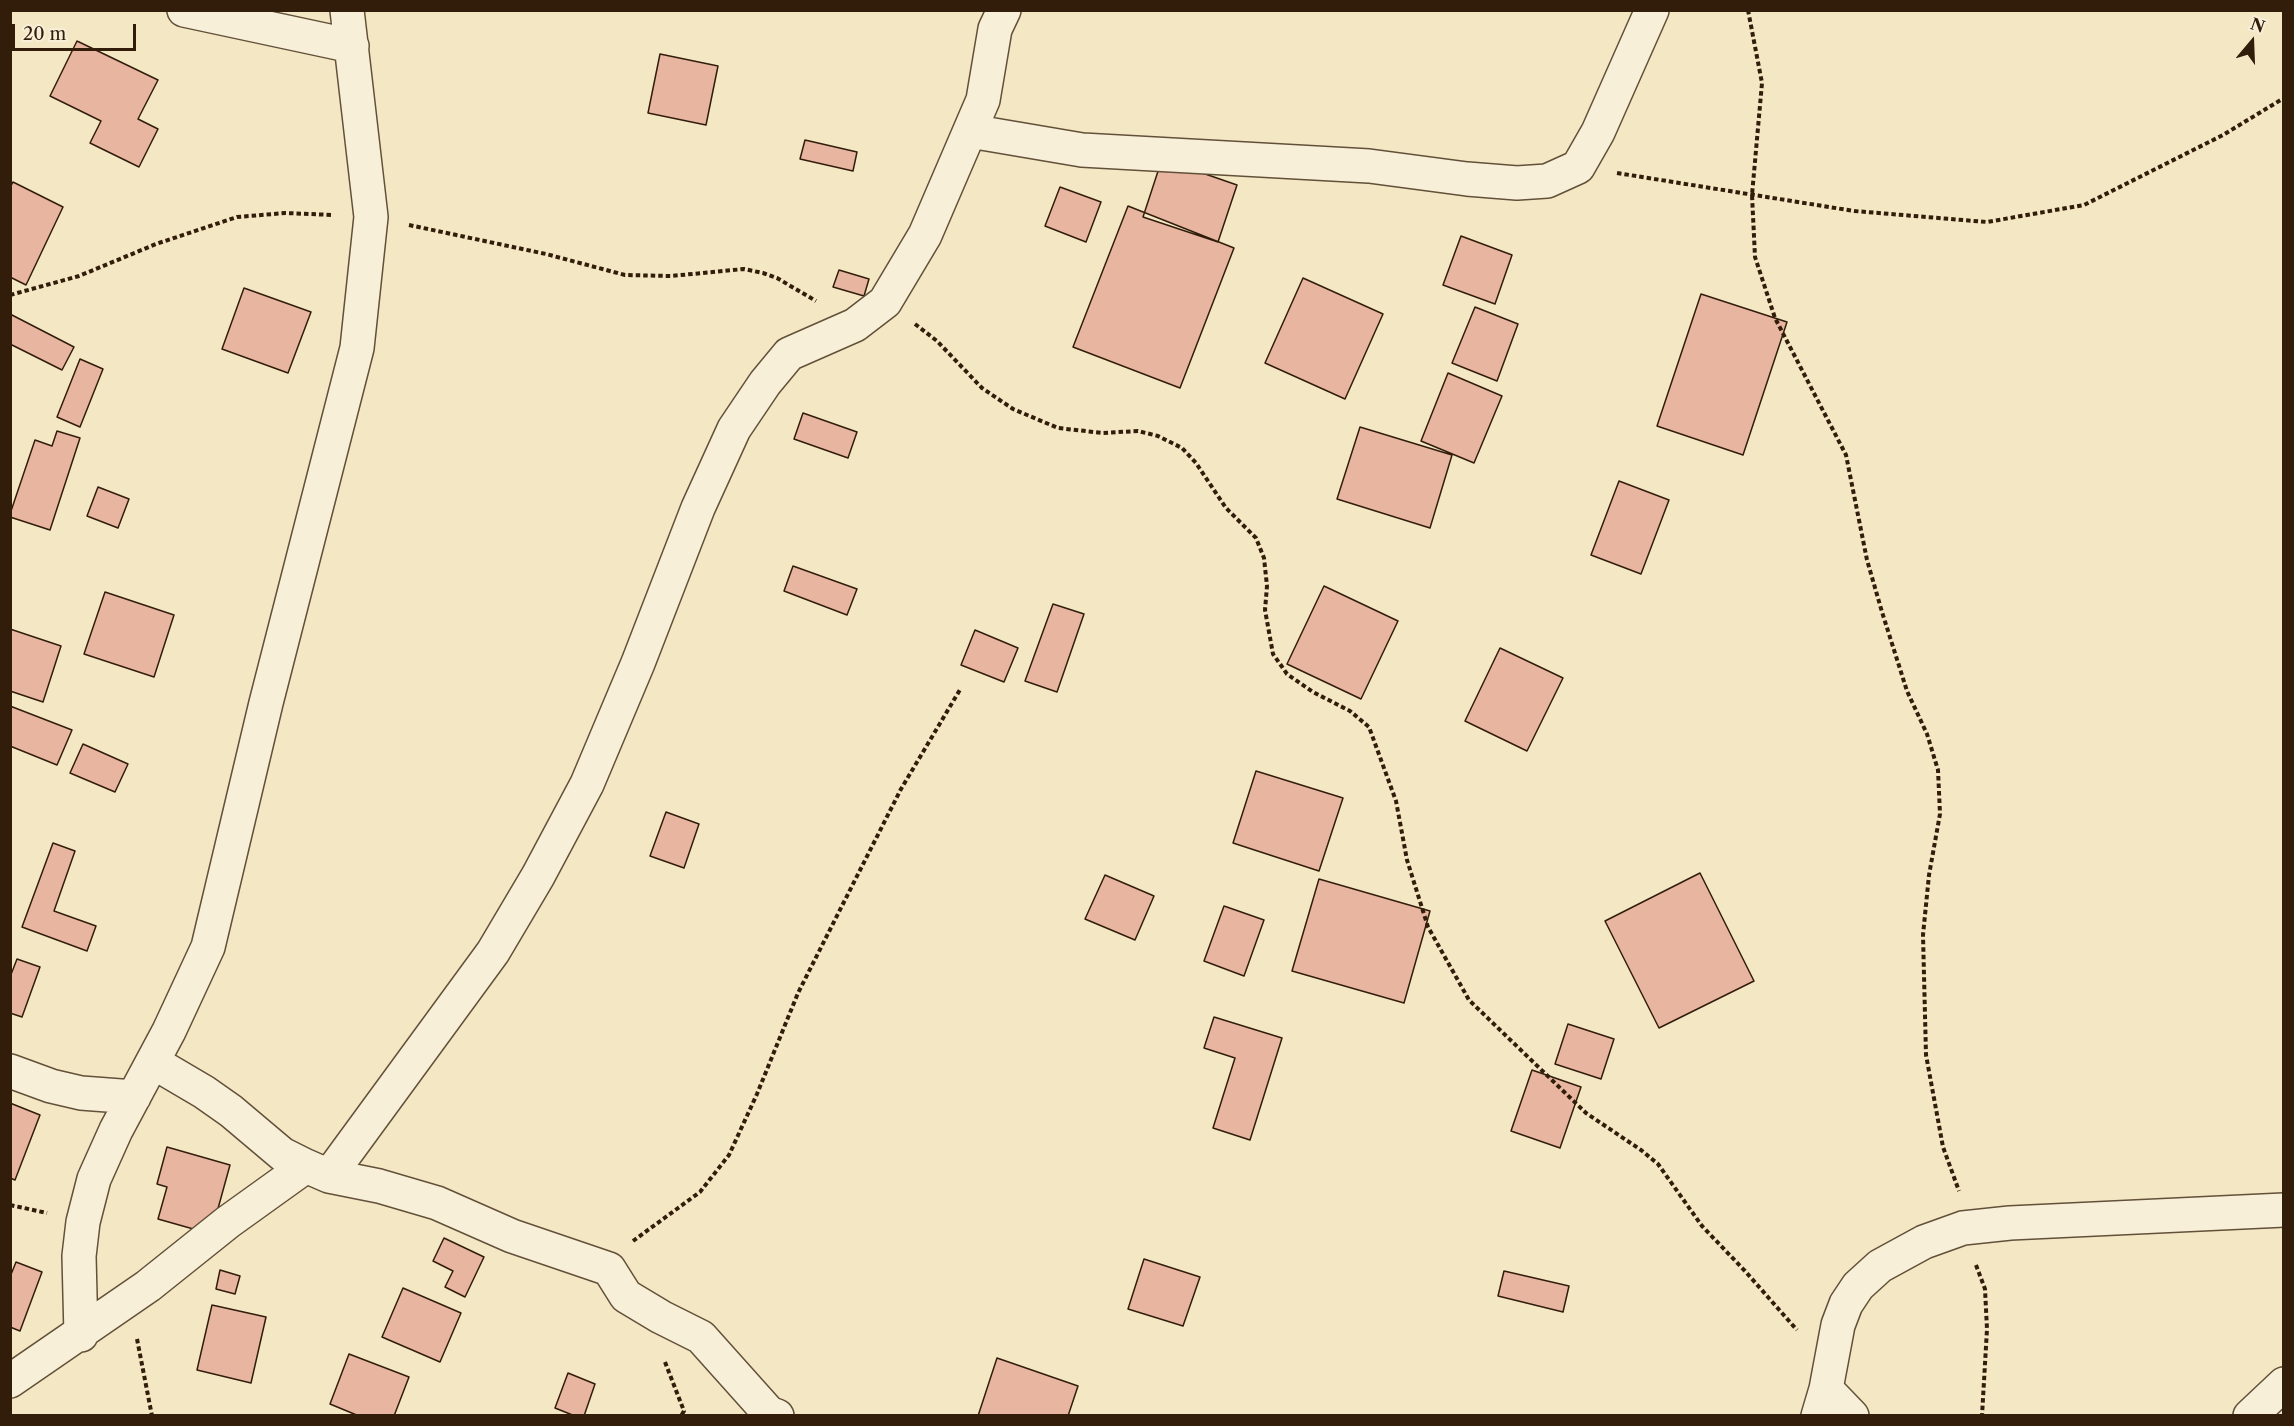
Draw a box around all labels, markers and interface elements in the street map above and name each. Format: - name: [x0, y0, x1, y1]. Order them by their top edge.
- scale bar: [15, 12, 140, 50]
- north arrow: [2222, 12, 2282, 72]
- text: N: [2248, 13, 2268, 37]
- text: 20 m: [23, 23, 66, 45]

